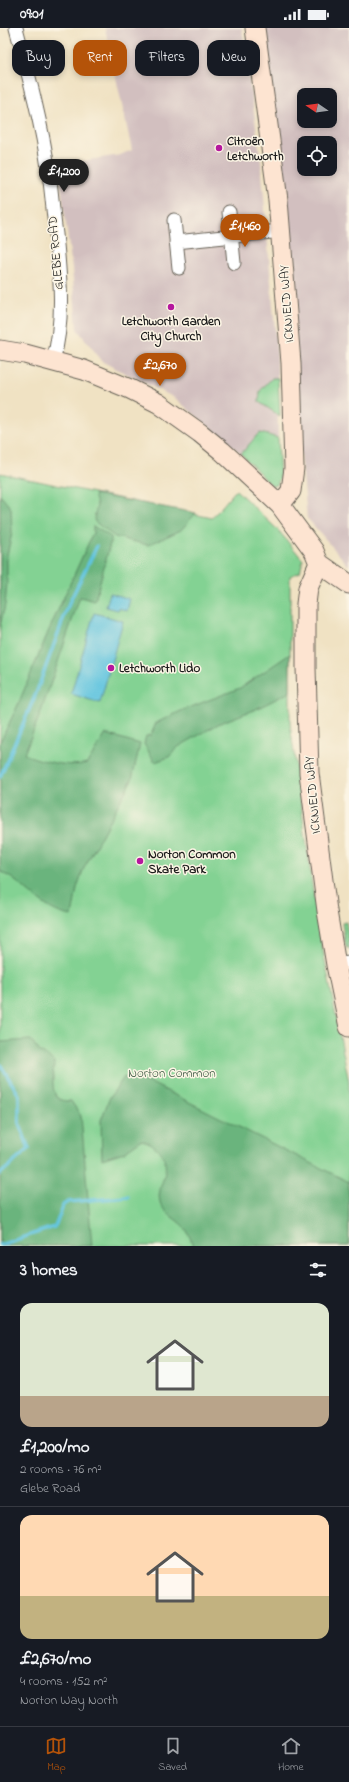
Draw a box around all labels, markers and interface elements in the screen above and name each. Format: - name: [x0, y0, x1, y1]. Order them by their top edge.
- text: 09:01: [20, 3, 44, 25]
- chip: Buy: [12, 40, 65, 76]
- chip: Rent: [73, 40, 127, 76]
- chip: Filters: [135, 40, 199, 76]
- chip: New: [207, 40, 260, 76]
- north arrow: [297, 88, 337, 128]
- map controls: [297, 88, 337, 176]
- place label: Citroën Letchworth: [227, 132, 284, 166]
- button: locate: [297, 136, 337, 176]
- marker: Citroën Letchworth: [214, 143, 224, 153]
- pin: £1,200: [31, 159, 97, 193]
- text: £1,200: [48, 162, 80, 181]
- pin: £1,460: [212, 214, 278, 248]
- street label: GLEBE ROAD: [43, 215, 69, 291]
- text: £1,460: [229, 217, 261, 236]
- street label: ICKNIELD WAY: [275, 264, 299, 343]
- marker: Letchworth Garden City Church: [166, 302, 176, 312]
- place label: Letchworth Garden City Church: [122, 312, 221, 348]
- pin: £2,670: [127, 353, 193, 387]
- text: £2,670: [143, 356, 177, 375]
- place label: Letchworth Lido: [119, 659, 200, 678]
- marker: Letchworth Lido: [106, 663, 116, 673]
- street label: ICKNIELD WAY: [300, 755, 326, 835]
- place label: Norton Common Skate Park: [148, 845, 236, 879]
- marker: Norton Common Skate Park: [135, 856, 145, 866]
- park label: Norton Common: [128, 1064, 216, 1083]
- text: 3 homes: [20, 1258, 78, 1283]
- icon: filters: [307, 1259, 329, 1281]
- icon: home: [139, 1329, 211, 1401]
- text: £1,200/mo: [20, 1435, 90, 1460]
- text: 2 rooms · 76 m²: [20, 1460, 102, 1479]
- text: Glebe Road: [20, 1479, 80, 1498]
- icon: home: [139, 1541, 211, 1613]
- text: £2,670/mo: [20, 1647, 91, 1672]
- text: 4 rooms · 152 m²: [20, 1672, 107, 1691]
- text: Norton Way North: [20, 1691, 118, 1710]
- tab: Map: [45, 1735, 67, 1775]
- tab: Saved: [158, 1735, 187, 1775]
- tab: Home: [278, 1735, 304, 1775]

